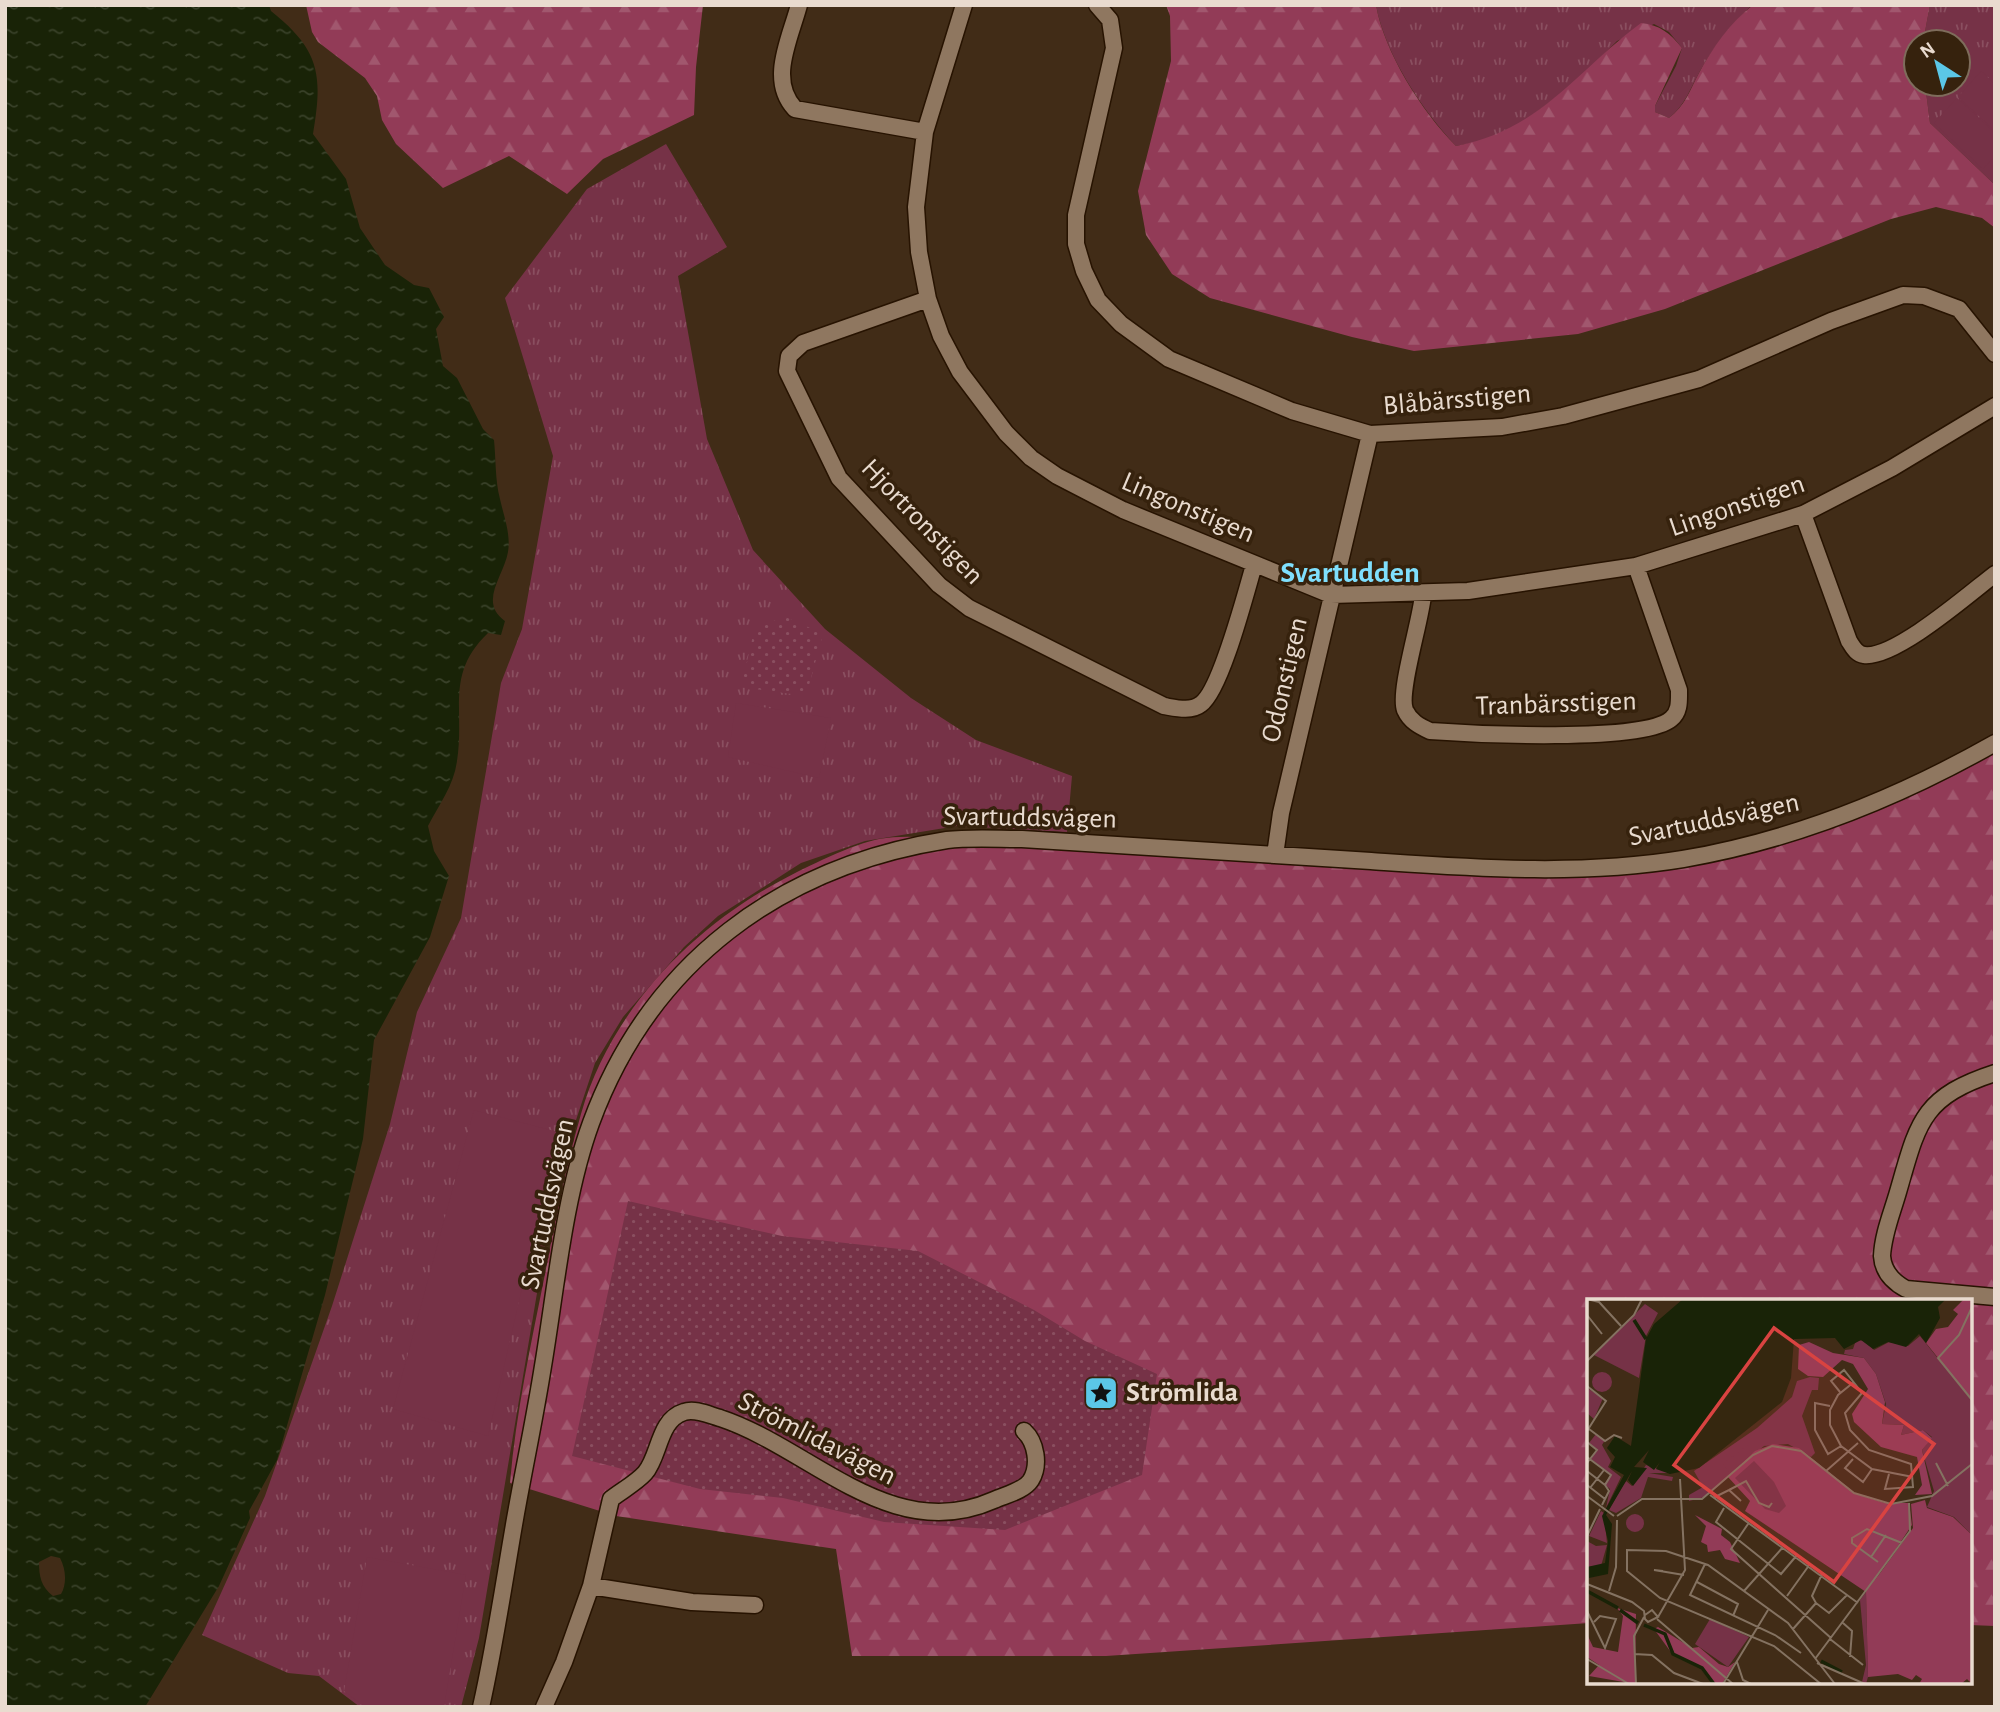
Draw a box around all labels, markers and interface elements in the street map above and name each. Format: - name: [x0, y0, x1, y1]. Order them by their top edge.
- north arrow: [1902, 28, 1972, 98]
- text: N: [1917, 39, 1939, 62]
- street label: Blåbärsstigen: [1382, 380, 1532, 420]
- street label: Hjortronstigen: [856, 454, 988, 590]
- street label: Lingonstigen: [1117, 467, 1259, 549]
- street label: Lingonstigen: [1666, 470, 1808, 542]
- district label: Svartudden: [1280, 558, 1420, 588]
- street label: Odonstigen: [1257, 615, 1313, 745]
- street label: Tranbärsstigen: [1475, 687, 1637, 721]
- street label: Svartuddsvägen: [1626, 788, 1802, 852]
- street label: Svartuddsvägen: [943, 802, 1117, 834]
- street label: Svartuddsvägen: [516, 1116, 580, 1292]
- inset map: [1587, 1299, 1972, 1684]
- place icon: Strömlida: [1082, 1374, 1120, 1412]
- place label: Strömlida: [1126, 1379, 1238, 1407]
- street label: Strömlidavägen: [734, 1387, 900, 1491]

